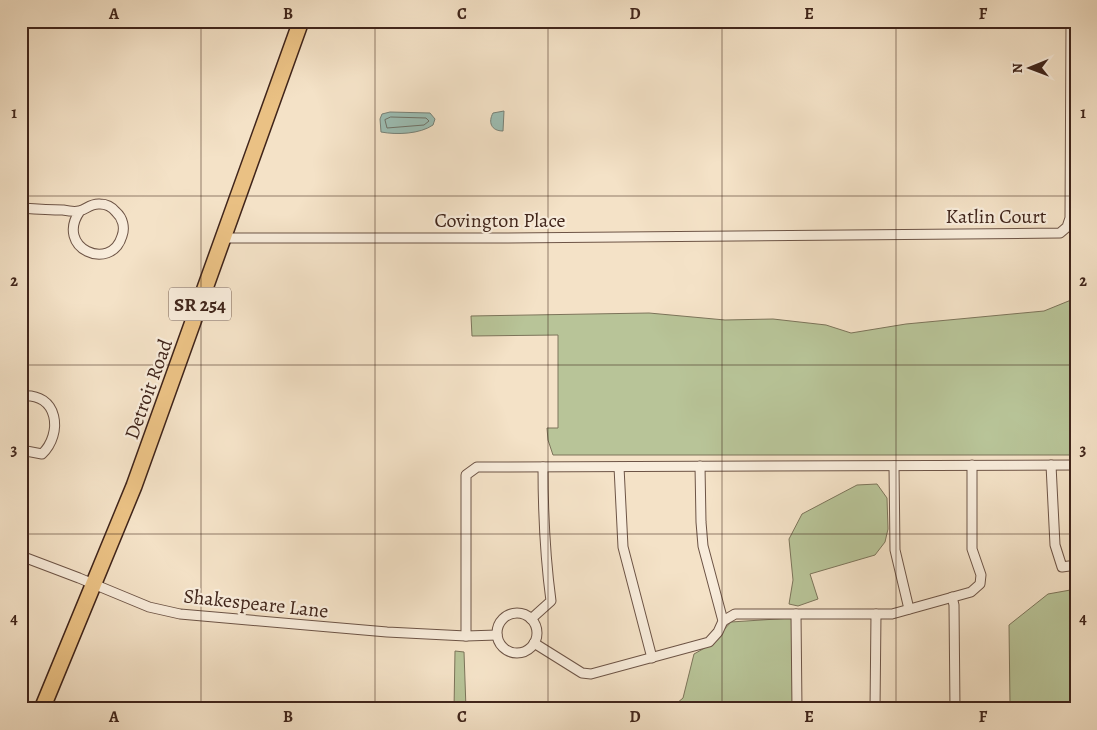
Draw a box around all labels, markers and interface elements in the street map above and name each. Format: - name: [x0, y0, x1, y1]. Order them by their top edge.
- text: A: [108, 3, 120, 25]
- text: B: [283, 3, 293, 25]
- text: C: [457, 3, 467, 25]
- text: D: [629, 3, 641, 25]
- text: E: [804, 3, 814, 25]
- text: F: [979, 3, 988, 25]
- north arrow: [1004, 42, 1054, 92]
- text: N: [1008, 63, 1027, 73]
- text: 1: [11, 102, 17, 124]
- text: 1: [1080, 102, 1086, 124]
- street label: Katlin Court: [946, 203, 1047, 230]
- street label: Covington Place: [434, 207, 566, 234]
- text: 2: [10, 270, 18, 292]
- text: 2: [1079, 270, 1087, 292]
- road number: SR 254: [169, 288, 231, 320]
- street label: Detroit Road: [118, 335, 179, 443]
- text: 3: [11, 439, 18, 461]
- text: 3: [1080, 439, 1087, 461]
- street label: Shakespeare Lane: [182, 582, 330, 625]
- text: 4: [10, 608, 18, 630]
- text: 4: [1079, 608, 1087, 630]
- text: A: [108, 706, 120, 728]
- text: B: [283, 706, 293, 728]
- text: C: [457, 706, 467, 728]
- text: D: [629, 706, 641, 728]
- text: E: [804, 706, 814, 728]
- text: F: [979, 706, 988, 728]

